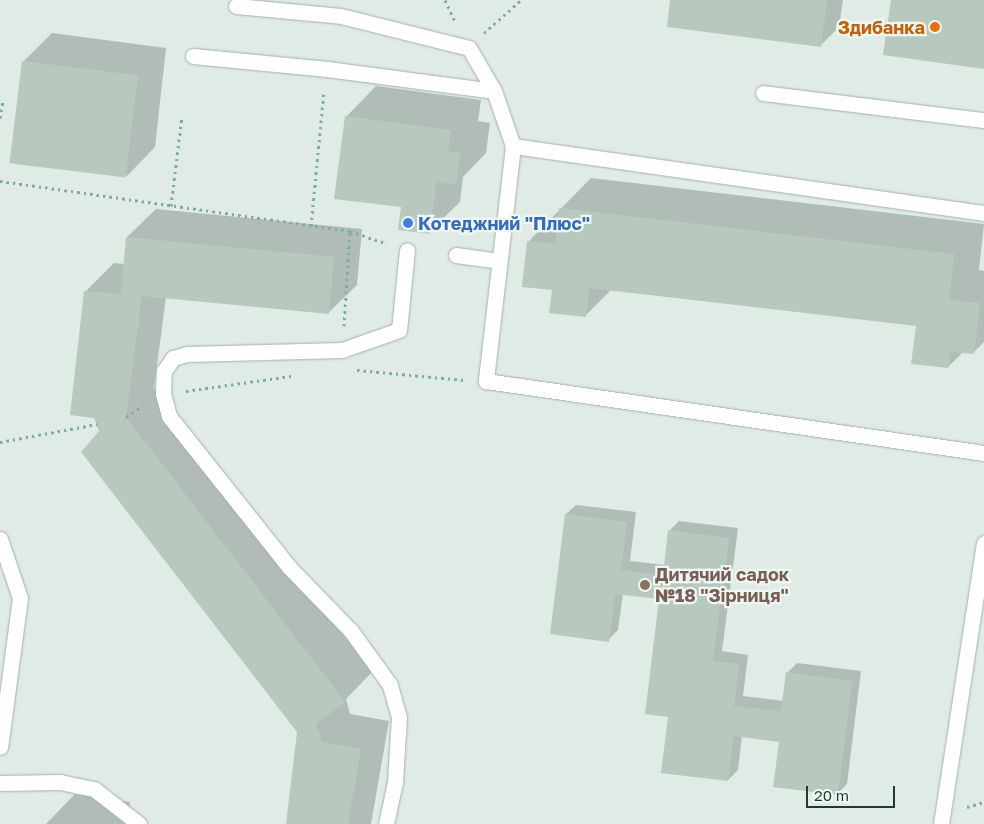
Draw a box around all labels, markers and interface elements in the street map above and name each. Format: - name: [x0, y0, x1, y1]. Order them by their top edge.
- place label: Здибанка: [838, 16, 925, 38]
- marker: Здибанка: [929, 21, 941, 33]
- place label: Котеджний "Плюс": [418, 212, 590, 234]
- marker: Котеджний "Плюс": [402, 217, 414, 229]
- place label: Дитячий садок №18 "Зірниця": [655, 564, 789, 606]
- marker: Дитячий садок №18 "Зірниця": [639, 579, 651, 591]
- scale bar: [809, 776, 898, 808]
- text: 20 m: [814, 786, 849, 804]

